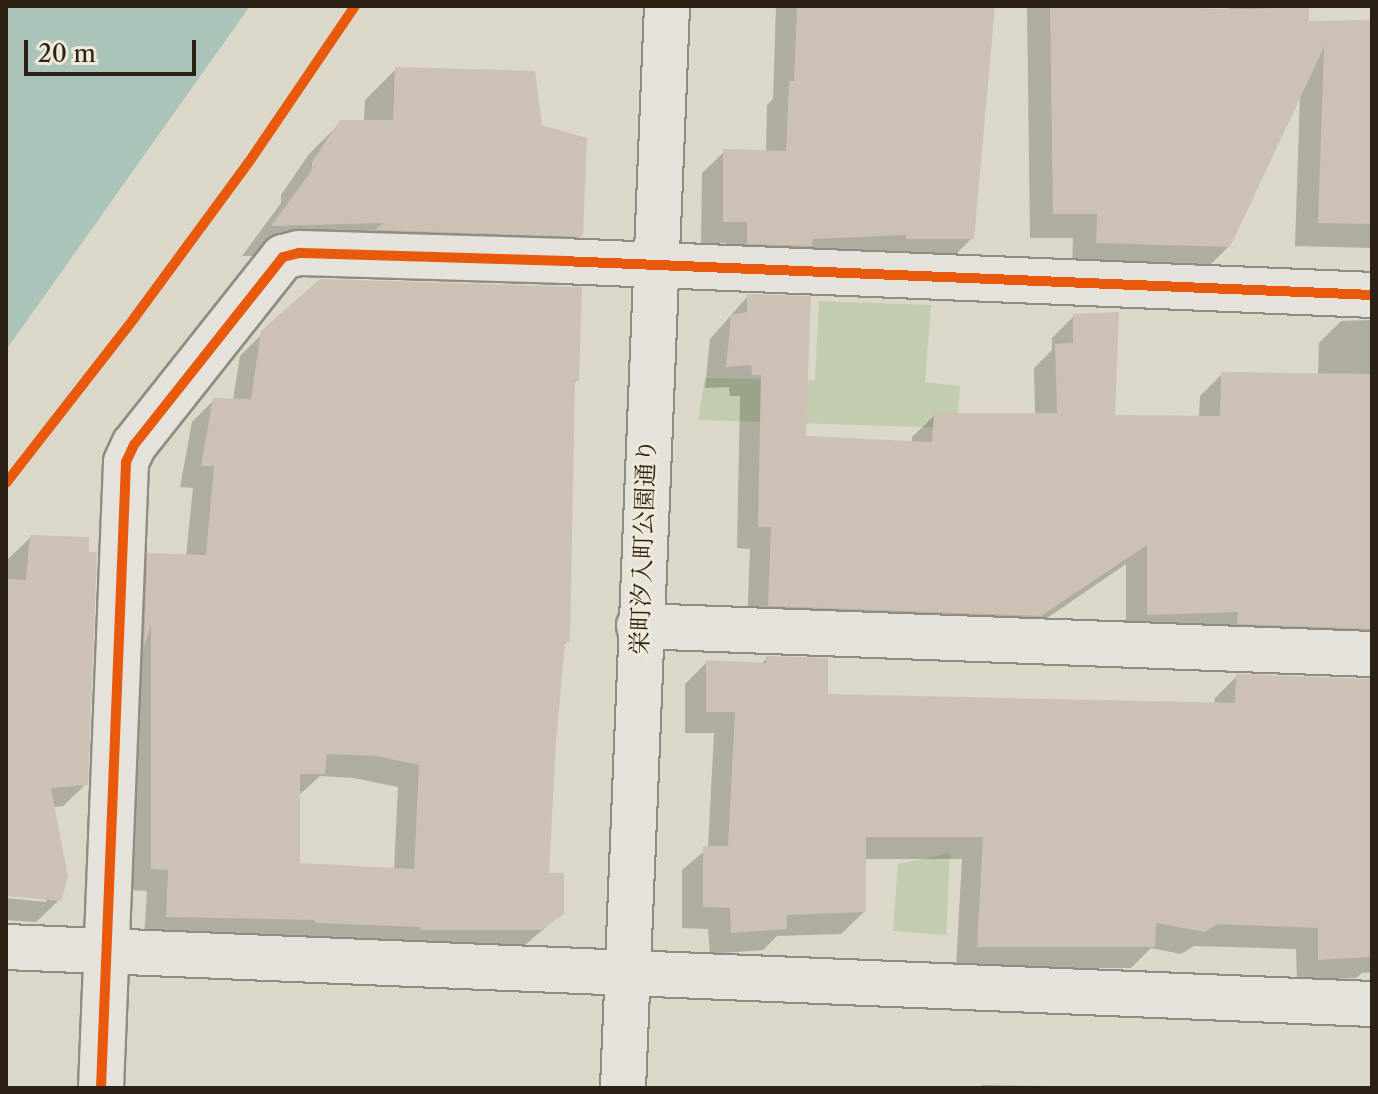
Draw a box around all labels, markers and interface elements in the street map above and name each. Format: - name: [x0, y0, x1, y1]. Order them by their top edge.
- scale bar: [28, 24, 200, 74]
- text: 20 m: [38, 39, 96, 68]
- street label: 栄町汐入町公園通り: [625, 439, 661, 655]

